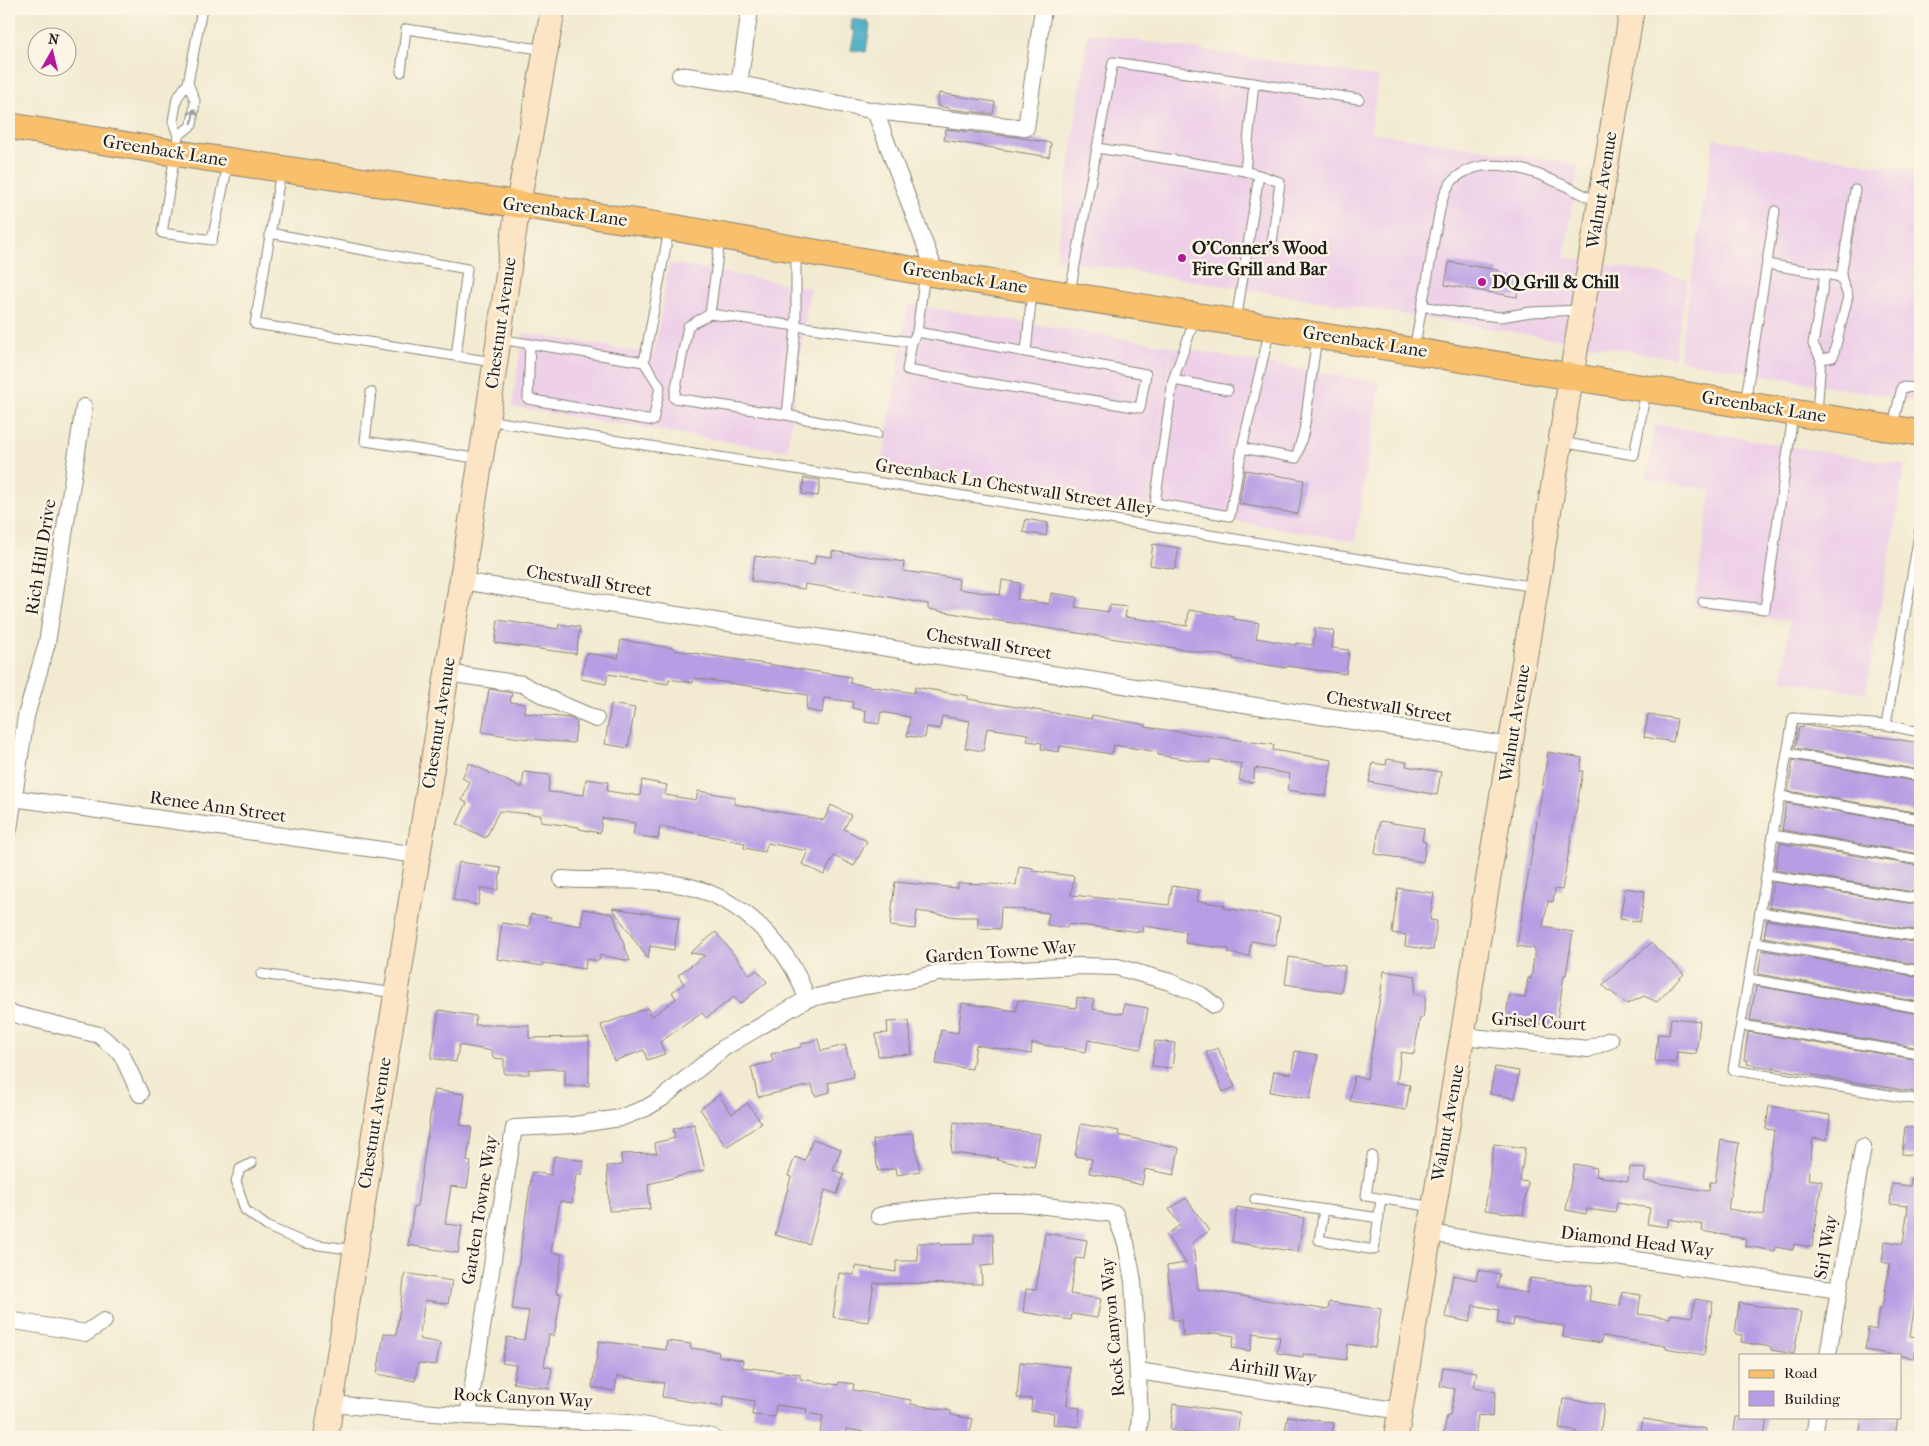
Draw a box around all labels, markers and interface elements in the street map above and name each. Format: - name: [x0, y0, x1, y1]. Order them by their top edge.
- north arrow: [28, 28, 78, 78]
- text: N: [47, 30, 61, 49]
- one-way arrow: [188, 109, 198, 125]
- street label: Walnut Avenue: [1582, 130, 1622, 251]
- street label: Greenback Lane: [101, 131, 229, 171]
- street label: Greenback Lane: [501, 193, 629, 231]
- place label: O'Conner's Wood Fire Grill and Bar: [1191, 238, 1329, 280]
- marker: O'Conner's Wood Fire Grill and Bar: [1176, 252, 1188, 264]
- street label: Chestnut Avenue: [481, 256, 521, 390]
- street label: Greenback Lane: [901, 258, 1029, 298]
- place label: DQ Grill & Chill: [1492, 272, 1620, 293]
- marker: DQ Grill & Chill: [1476, 276, 1488, 288]
- street label: Greenback Lane: [1301, 322, 1429, 362]
- street label: Greenback Lane: [1700, 387, 1828, 427]
- street label: Greenback Ln Chestwall Street Alley: [874, 455, 1158, 520]
- street label: Rich Hill Drive: [21, 497, 61, 617]
- street label: Chestwall Street: [525, 561, 654, 601]
- street label: Chestwall Street: [925, 624, 1054, 664]
- street label: Chestnut Avenue: [418, 656, 460, 790]
- street label: Walnut Avenue: [1495, 663, 1535, 784]
- street label: Chestwall Street: [1325, 687, 1454, 727]
- street label: Renee Ann Street: [148, 787, 288, 827]
- street label: Garden Towne Way: [925, 936, 1079, 968]
- street label: Grisel Court: [1491, 1008, 1588, 1036]
- street label: Chestnut Avenue: [354, 1056, 396, 1190]
- street label: Walnut Avenue: [1427, 1063, 1469, 1184]
- street label: Garden Towne Way: [458, 1132, 502, 1286]
- street label: Sirl Way: [1810, 1212, 1842, 1281]
- street label: Diamond Head Way: [1559, 1222, 1716, 1262]
- street label: Rock Canyon Way: [1096, 1255, 1130, 1398]
- street label: Airhill Way: [1227, 1354, 1319, 1388]
- legend: [1739, 1354, 1902, 1418]
- text: Road: [1784, 1364, 1818, 1382]
- street label: Rock Canyon Way: [453, 1384, 595, 1412]
- text: Building: [1784, 1390, 1841, 1408]

